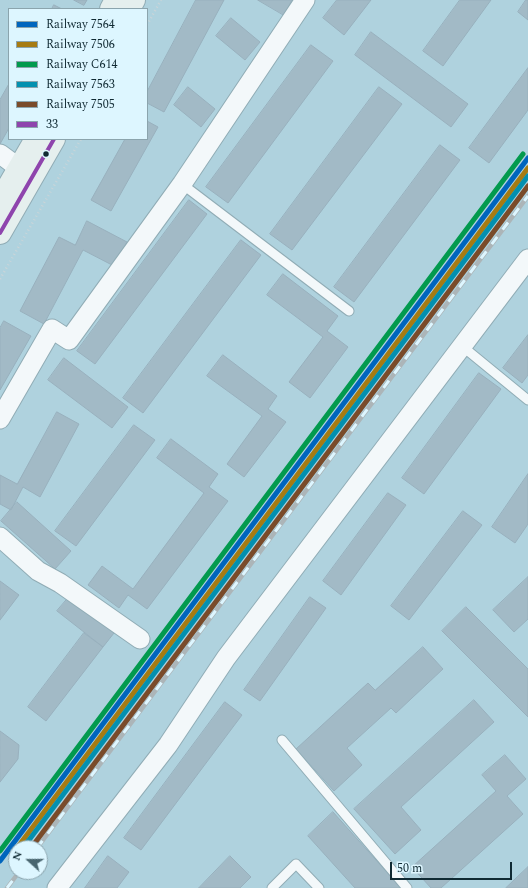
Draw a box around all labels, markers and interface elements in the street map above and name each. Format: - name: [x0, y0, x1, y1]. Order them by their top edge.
- legend: [8, 8, 148, 140]
- text: Railway 7564: [46, 15, 115, 34]
- text: Railway 7506: [46, 35, 115, 54]
- text: Railway C614: [46, 55, 118, 74]
- text: Railway 7563: [46, 75, 115, 94]
- text: Railway 7505: [46, 95, 115, 114]
- text: 33: [46, 115, 58, 134]
- unlabelled marker: [41, 149, 51, 159]
- north arrow: [8, 840, 48, 880]
- text: N: [8, 849, 27, 863]
- scale bar: [392, 854, 514, 880]
- text: 50 m: [397, 859, 422, 878]

